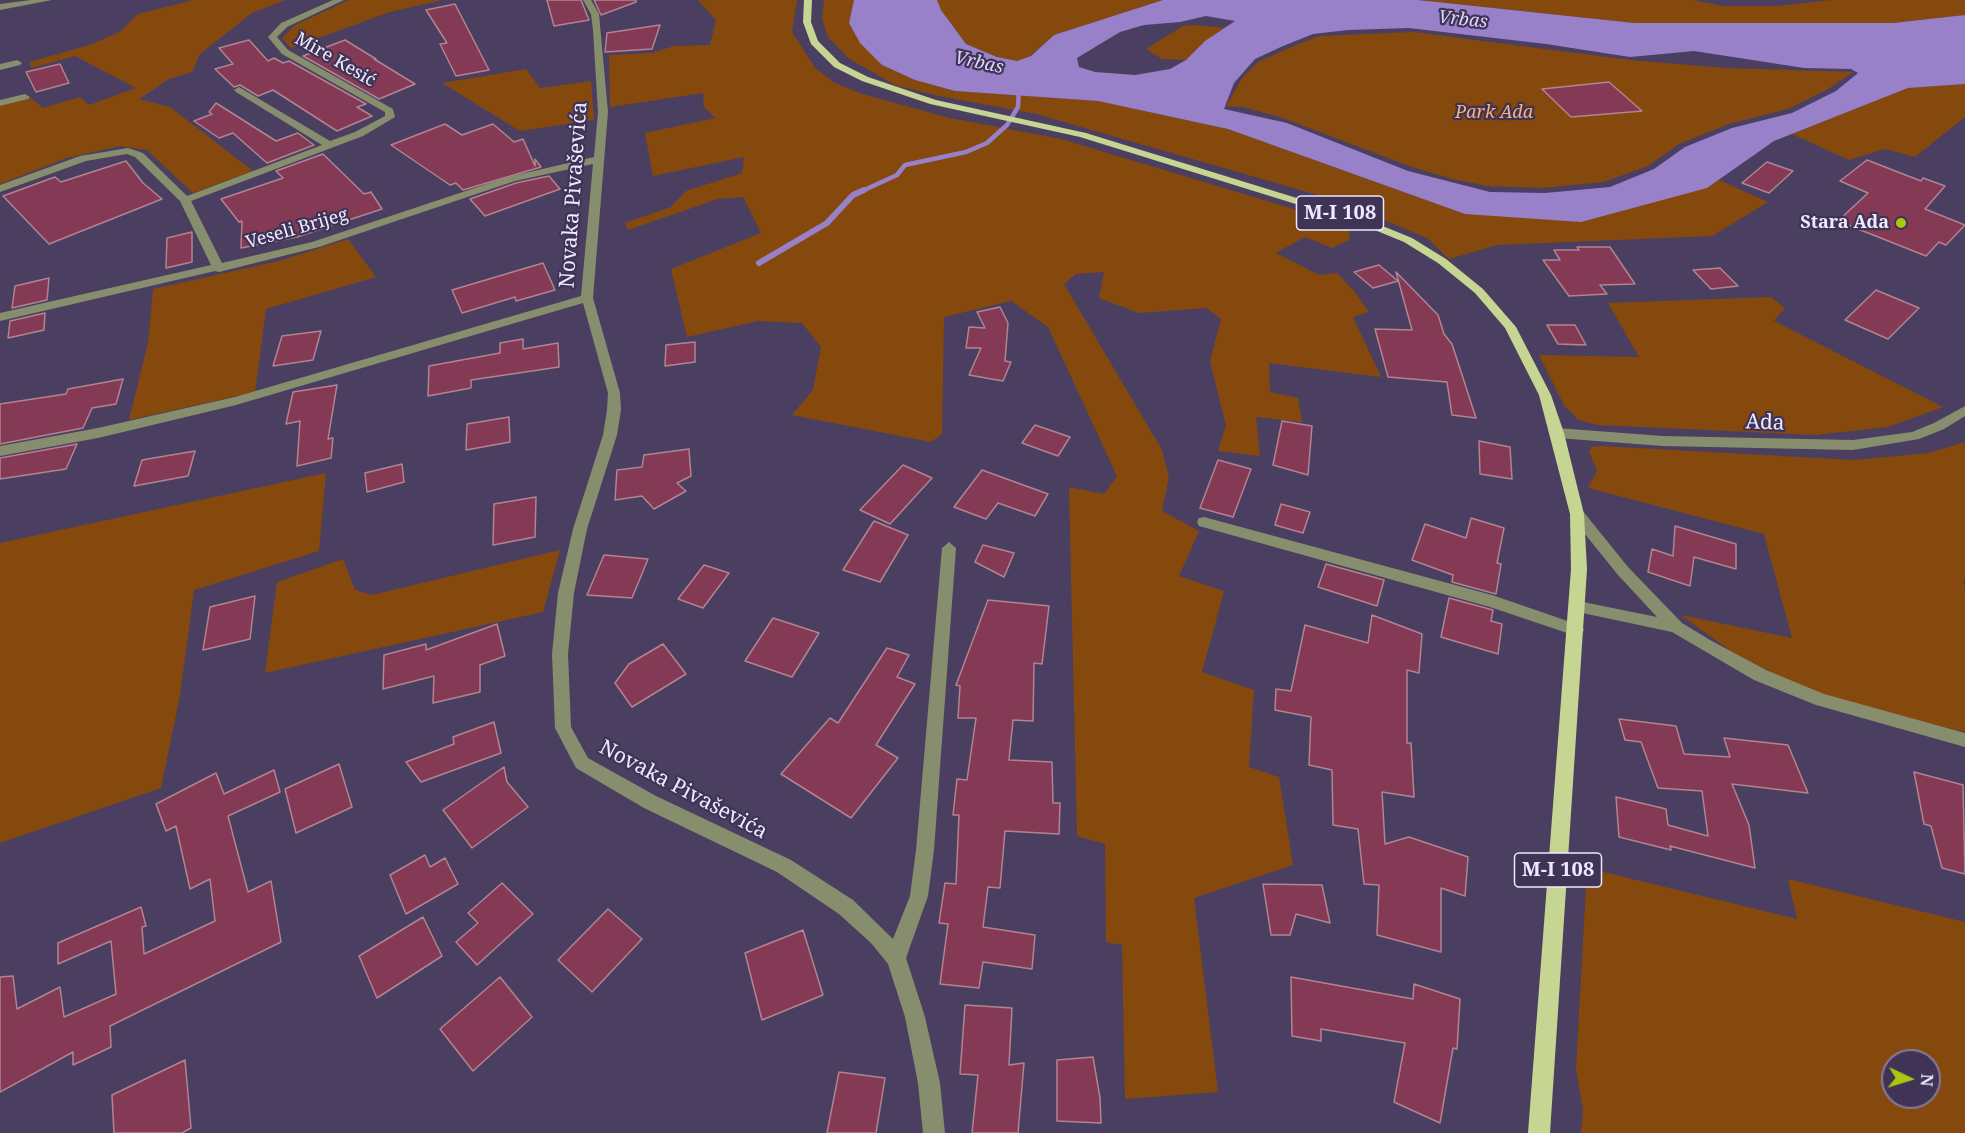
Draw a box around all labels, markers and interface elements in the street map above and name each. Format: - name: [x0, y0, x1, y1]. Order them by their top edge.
- water label: Vrbas: [1437, 7, 1489, 33]
- street label: Mire Kesić: [291, 28, 379, 92]
- water label: Vrbas: [953, 47, 1005, 79]
- street label: Novaka Pivaševića: [555, 101, 593, 289]
- park label: Park Ada: [1455, 102, 1533, 124]
- road number: M-I 108: [1296, 196, 1384, 230]
- street label: Veseli Brijeg: [243, 204, 351, 254]
- place label: Stara Ada: [1800, 212, 1889, 234]
- marker: Stara Ada: [1894, 216, 1908, 230]
- street label: Ada: [1745, 410, 1785, 436]
- street label: Novaka Pivaševića: [595, 735, 771, 845]
- road number: M-I 108: [1514, 853, 1602, 887]
- north arrow: [1881, 1049, 1941, 1109]
- text: N: [1916, 1073, 1938, 1087]

